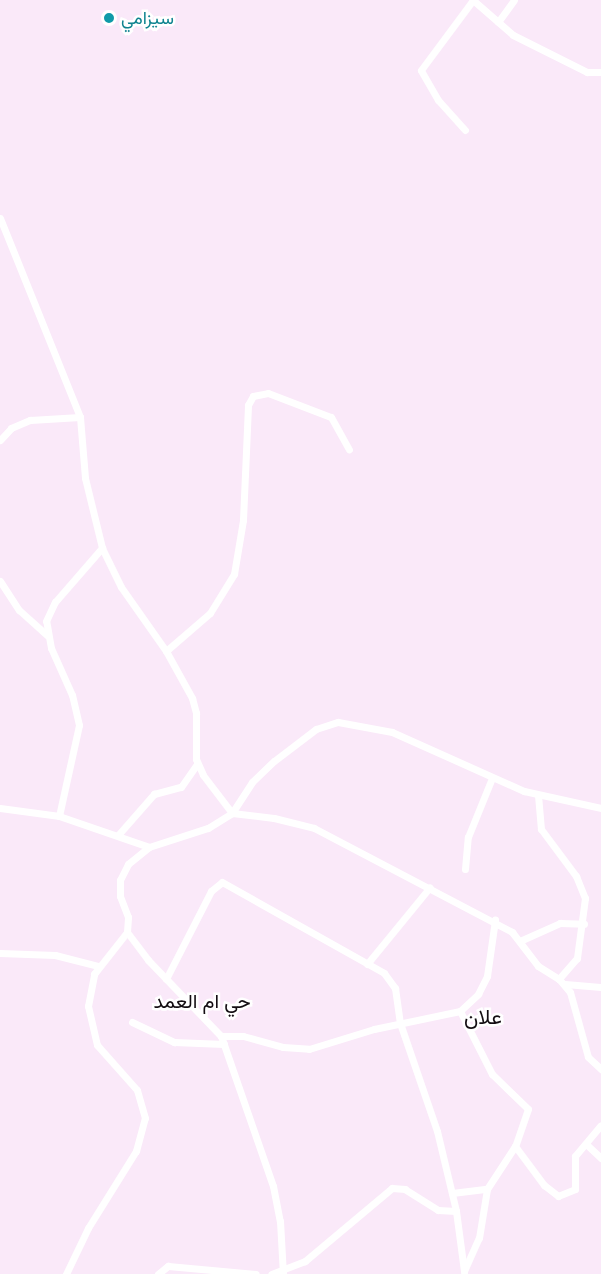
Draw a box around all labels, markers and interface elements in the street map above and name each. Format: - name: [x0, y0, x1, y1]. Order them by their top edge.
- place label: سيزامي: [121, 7, 174, 29]
- marker: سيزامي: [102, 11, 116, 25]
- district label: حي ام العمد: [153, 989, 251, 1013]
- district label: علان: [464, 1004, 502, 1030]

